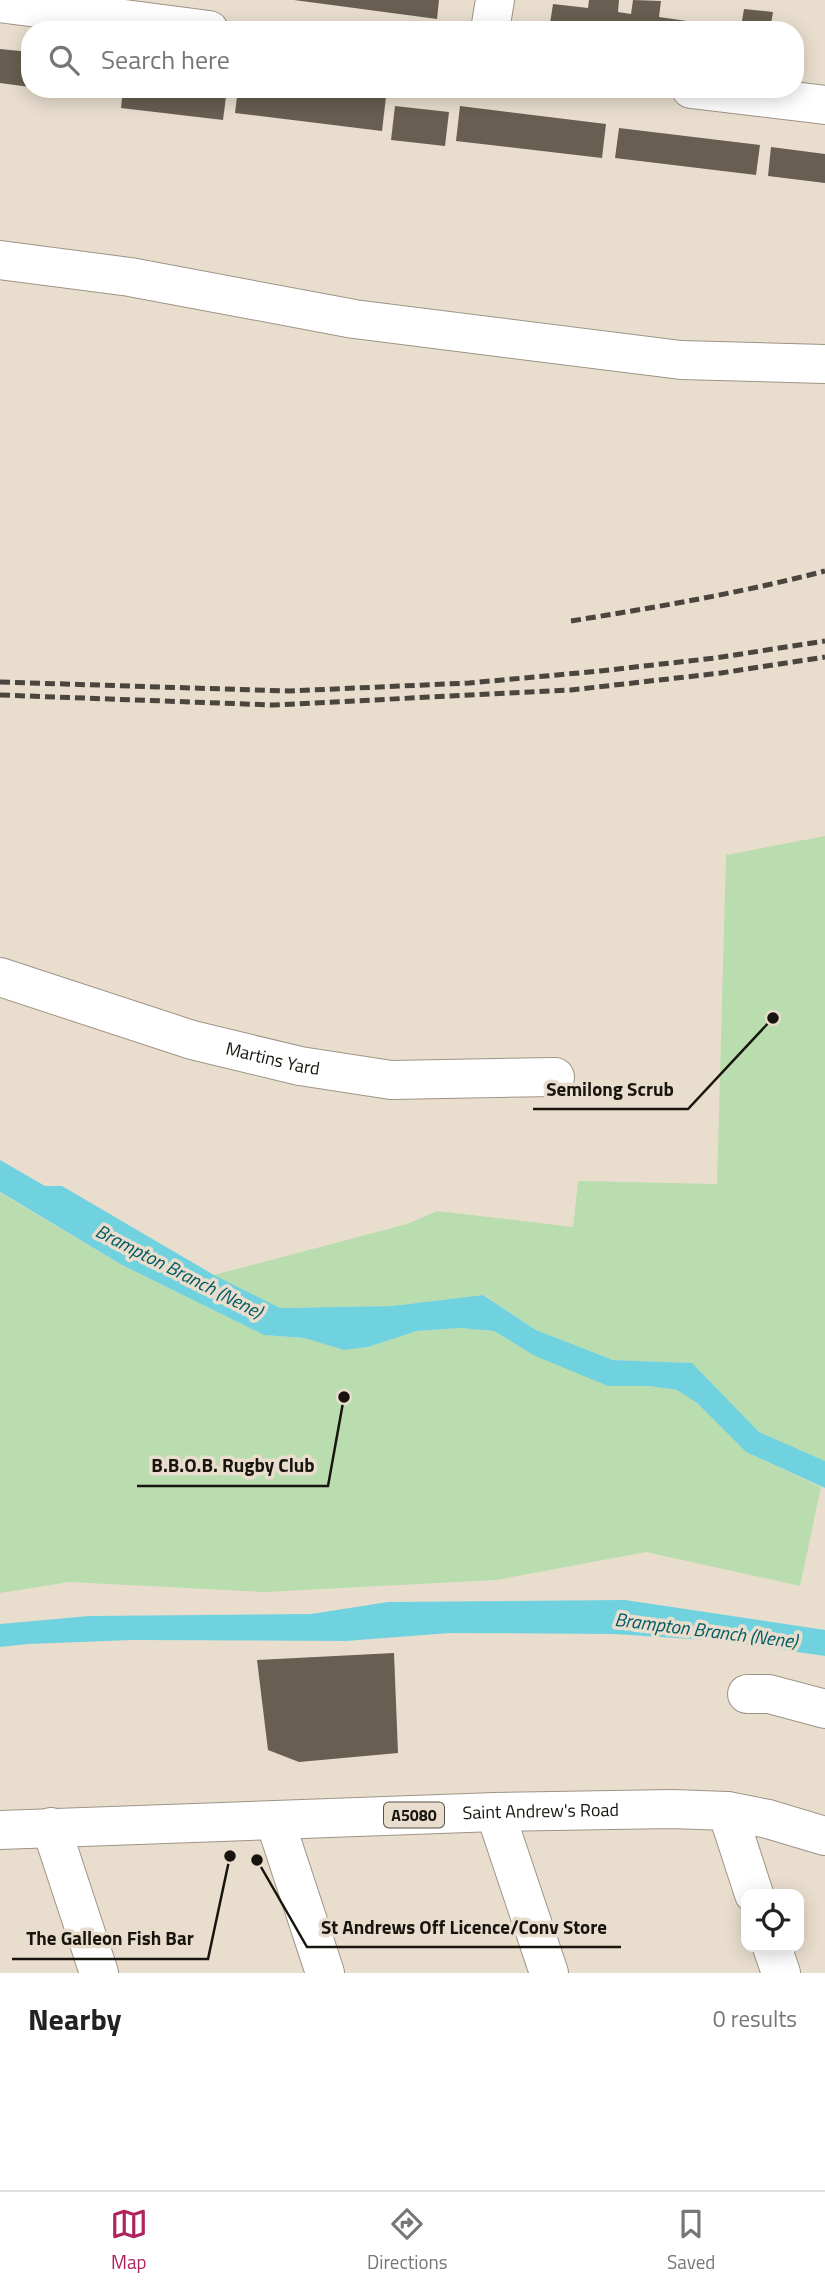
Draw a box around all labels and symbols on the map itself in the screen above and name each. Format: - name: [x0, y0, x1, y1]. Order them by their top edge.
- street label: Martins Yard: [223, 1035, 322, 1082]
- callout: Semilong Scrub: [533, 1069, 688, 1109]
- text: Semilong Scrub: [546, 1074, 674, 1103]
- water label: Brampton Branch (Nene): [91, 1216, 269, 1326]
- callout: B.B.O.B. Rugby Club: [137, 1446, 328, 1486]
- text: B.B.O.B. Rugby Club: [151, 1450, 315, 1479]
- water label: Brampton Branch (Nene): [613, 1604, 801, 1655]
- street label: Saint Andrew's Road: [462, 1796, 619, 1826]
- road number: A5080: [384, 1802, 444, 1828]
- callout: St Andrews Off Licence/Conv Store: [307, 1907, 621, 1947]
- text: St Andrews Off Licence/Conv Store: [321, 1912, 607, 1941]
- callout: The Galleon Fish Bar: [12, 1919, 208, 1959]
- text: The Galleon Fish Bar: [26, 1923, 194, 1952]

